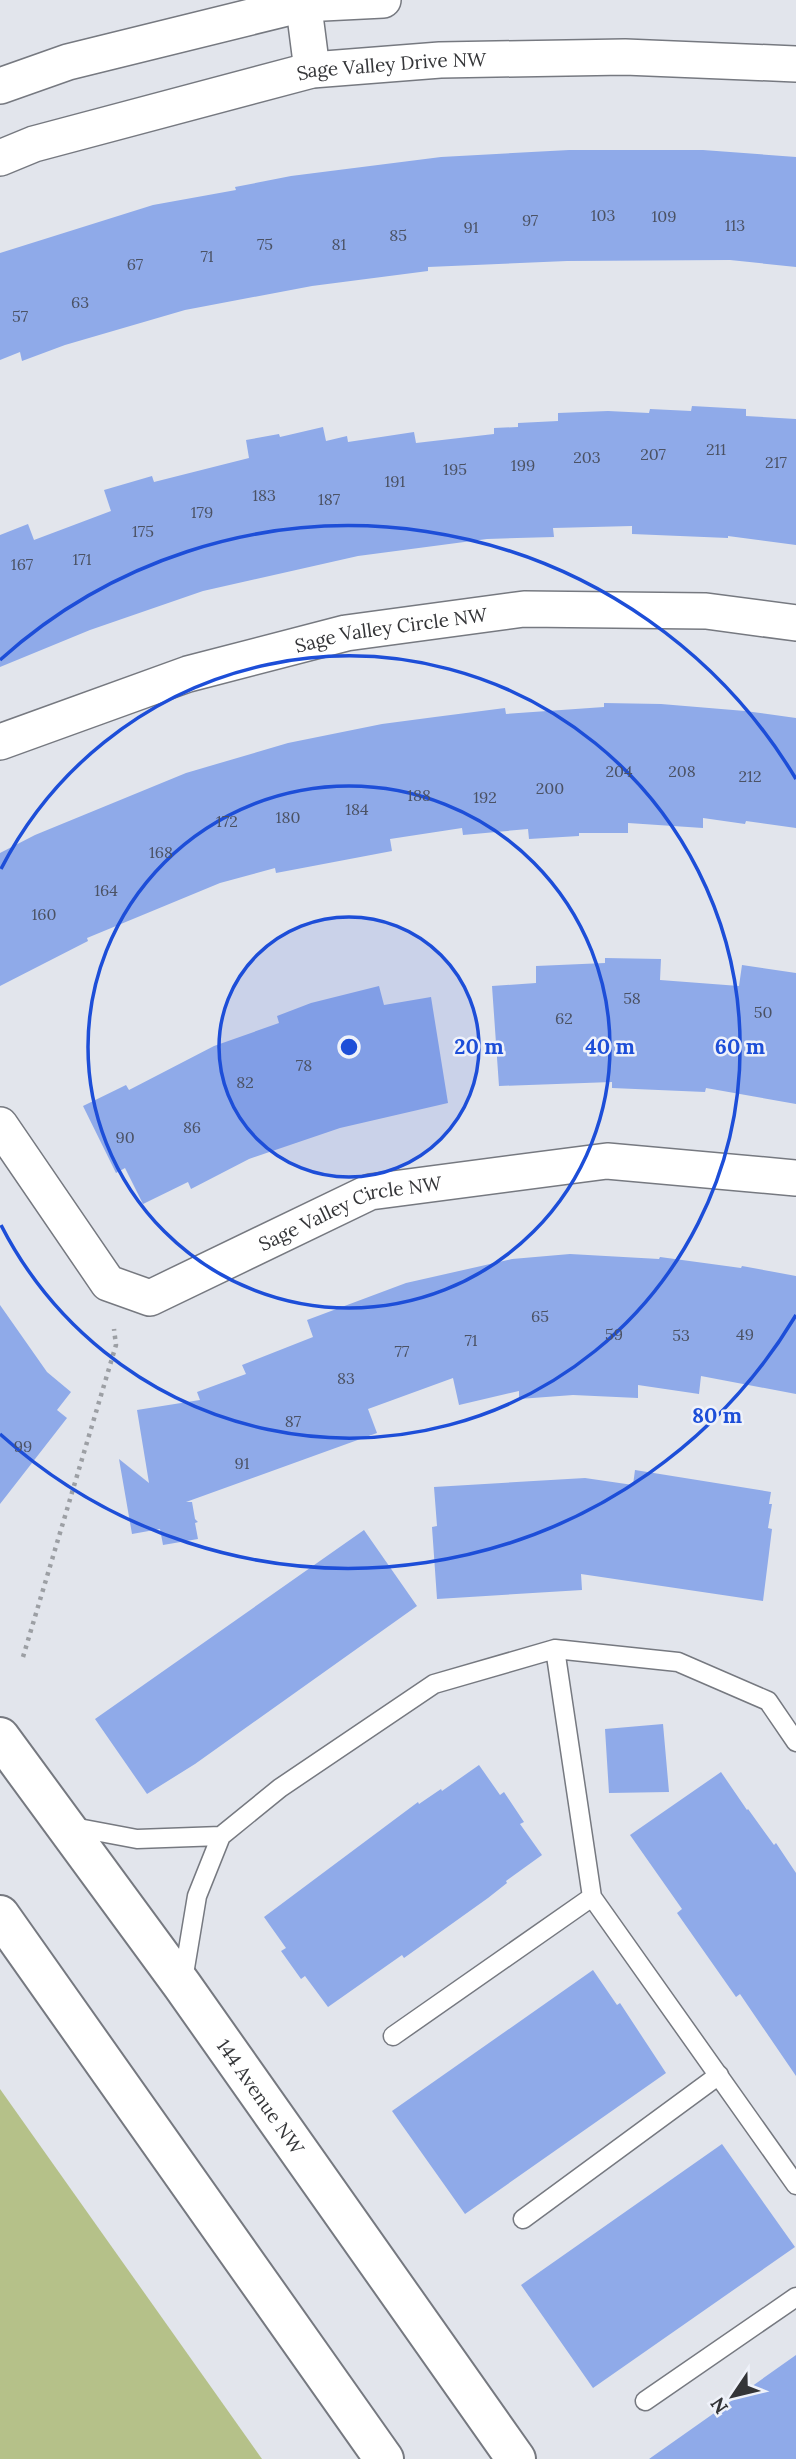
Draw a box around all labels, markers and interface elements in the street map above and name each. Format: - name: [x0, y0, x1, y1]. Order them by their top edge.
- street label: Sage Valley Drive NW: [294, 47, 487, 86]
- house number: 103: [591, 205, 615, 225]
- house number: 109: [651, 206, 677, 226]
- house number: 97: [522, 210, 539, 230]
- house number: 113: [725, 215, 745, 235]
- house number: 91: [463, 217, 479, 237]
- house number: 85: [389, 225, 407, 245]
- house number: 75: [257, 234, 273, 254]
- house number: 81: [332, 234, 347, 254]
- house number: 71: [200, 246, 214, 266]
- house number: 67: [127, 254, 144, 274]
- house number: 63: [71, 292, 89, 312]
- house number: 57: [12, 306, 29, 326]
- house number: 211: [706, 439, 726, 459]
- house number: 207: [640, 444, 666, 464]
- house number: 203: [573, 447, 601, 467]
- house number: 217: [765, 452, 788, 472]
- house number: 199: [511, 455, 535, 475]
- house number: 195: [443, 459, 467, 479]
- house number: 191: [385, 471, 406, 491]
- house number: 183: [252, 485, 276, 505]
- house number: 187: [318, 489, 341, 509]
- house number: 179: [191, 502, 213, 522]
- house number: 175: [132, 521, 154, 541]
- house number: 171: [72, 549, 92, 569]
- house number: 167: [11, 554, 34, 574]
- street label: Sage Valley Circle NW: [292, 602, 489, 658]
- house number: 204: [605, 761, 633, 781]
- house number: 208: [668, 761, 696, 781]
- house number: 212: [738, 766, 762, 786]
- house number: 200: [536, 778, 564, 798]
- house number: 188: [407, 785, 431, 805]
- house number: 192: [473, 787, 497, 807]
- house number: 184: [345, 799, 369, 819]
- house number: 180: [276, 807, 300, 827]
- house number: 172: [216, 811, 238, 831]
- house number: 168: [149, 842, 173, 862]
- house number: 164: [94, 880, 118, 900]
- house number: 160: [31, 904, 57, 924]
- house number: 58: [623, 988, 641, 1008]
- house number: 50: [754, 1002, 772, 1022]
- house number: 62: [555, 1008, 573, 1028]
- text: 20 m: [454, 1033, 504, 1060]
- text: 40 m: [585, 1033, 635, 1060]
- text: 60 m: [715, 1033, 765, 1060]
- centre of rings: [337, 1035, 361, 1059]
- house number: 78: [296, 1055, 312, 1075]
- house number: 82: [236, 1072, 254, 1092]
- house number: 86: [183, 1117, 201, 1137]
- house number: 90: [115, 1127, 135, 1147]
- street label: Sage Valley Circle NW: [255, 1171, 444, 1256]
- house number: 65: [531, 1306, 549, 1326]
- house number: 59: [605, 1324, 623, 1344]
- house number: 49: [736, 1324, 754, 1344]
- house number: 53: [672, 1325, 690, 1345]
- house number: 71: [464, 1330, 478, 1350]
- house number: 77: [395, 1341, 410, 1361]
- house number: 83: [337, 1368, 355, 1388]
- text: 80 m: [692, 1402, 742, 1429]
- house number: 87: [285, 1411, 302, 1431]
- house number: 99: [14, 1436, 32, 1456]
- house number: 91: [234, 1453, 250, 1473]
- street label: 144 Avenue NW: [212, 2034, 310, 2160]
- north arrow: [698, 2361, 768, 2431]
- text: N: [705, 2393, 733, 2419]

